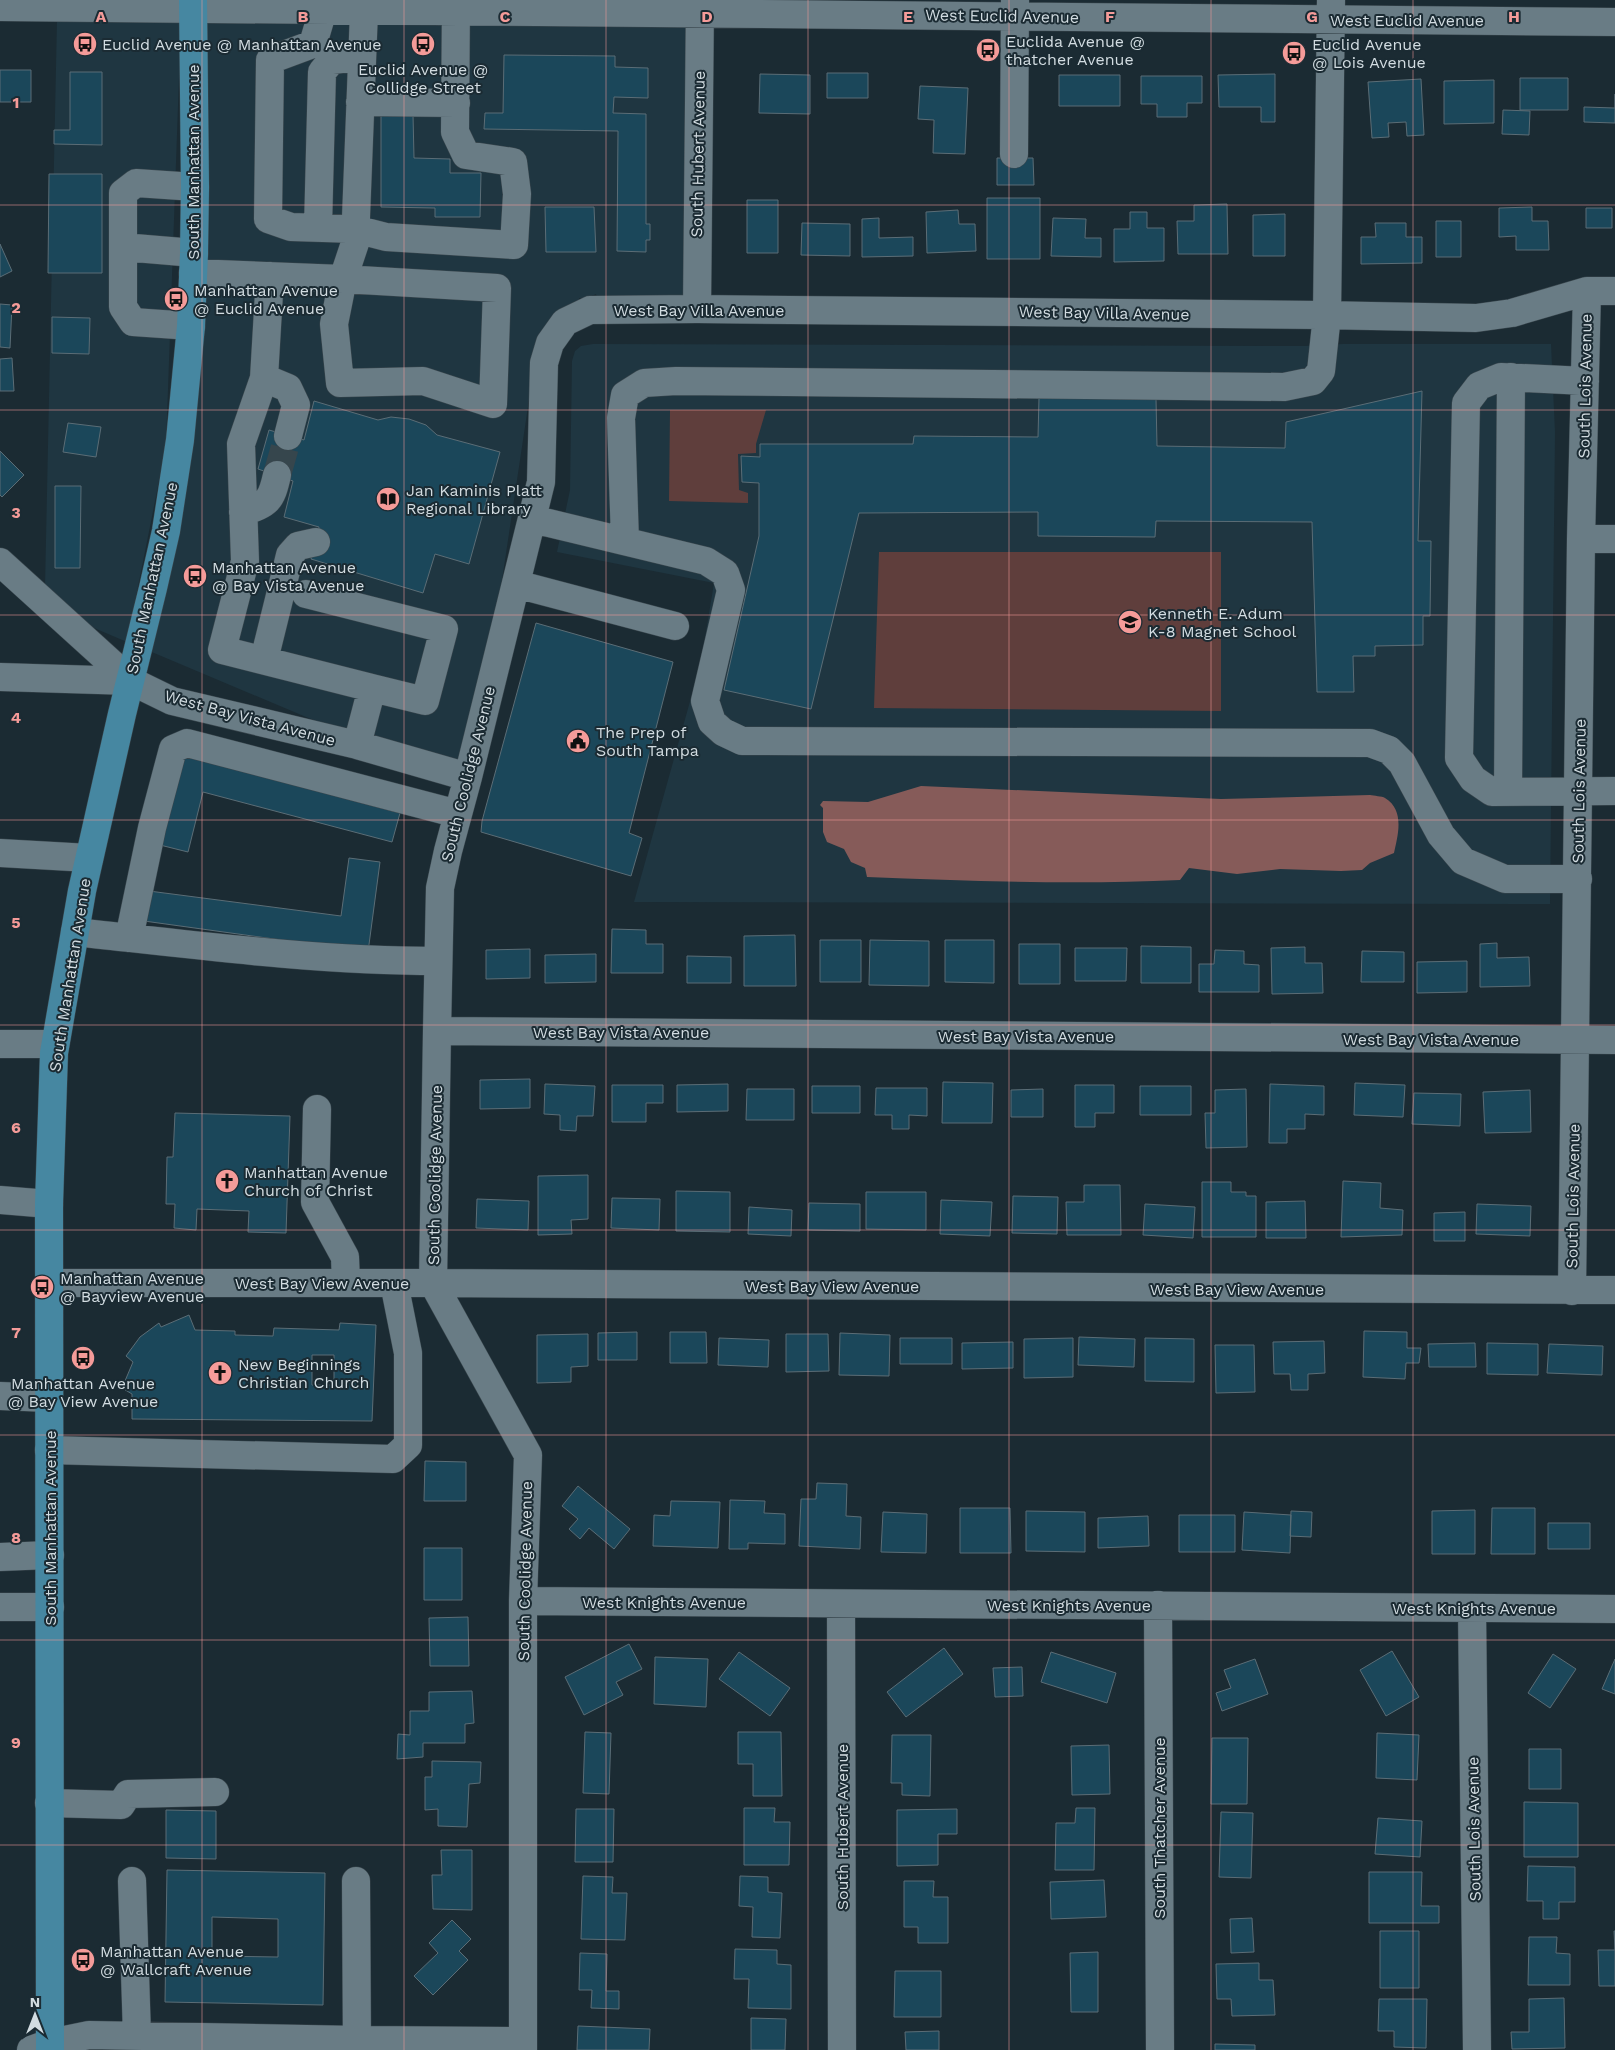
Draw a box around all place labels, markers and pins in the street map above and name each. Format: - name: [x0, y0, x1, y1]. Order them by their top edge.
- bus stop icon: Euclid Avenue @ Manhattan Avenue: [72, 31, 98, 57]
- bus stop icon: Euclid Avenue @ Collidge Street: [410, 31, 436, 57]
- place label: Euclida Avenue @ thatcher Avenue: [1006, 32, 1145, 69]
- place label: Euclid Avenue @ Manhattan Avenue: [102, 35, 382, 54]
- place label: Euclid Avenue @ Lois Avenue: [1312, 35, 1426, 72]
- bus stop icon: Euclida Avenue @ thatcher Avenue: [975, 37, 1001, 63]
- bus stop icon: Euclid Avenue @ Lois Avenue: [1281, 40, 1307, 66]
- place label: Euclid Avenue @ Collidge Street: [358, 60, 488, 97]
- place label: Manhattan Avenue @ Euclid Avenue: [194, 281, 338, 318]
- bus stop icon: Manhattan Avenue @ Euclid Avenue: [163, 286, 189, 312]
- place label: Jan Kaminis Platt Regional Library: [406, 481, 542, 518]
- library icon: Jan Kaminis Platt Regional Library: [375, 486, 401, 512]
- place label: Manhattan Avenue @ Bay Vista Avenue: [212, 558, 364, 595]
- bus stop icon: Manhattan Avenue @ Bay Vista Avenue: [182, 563, 208, 589]
- place label: Kenneth E. Adum K-8 Magnet School: [1148, 604, 1297, 641]
- school or university icon: Kenneth E. Adum K-8 Magnet School: [1117, 609, 1143, 635]
- place label: The Prep of South Tampa: [596, 723, 699, 760]
- public building icon: The Prep of South Tampa: [565, 728, 591, 754]
- place label: Manhattan Avenue Church of Christ: [244, 1163, 388, 1200]
- church icon: Manhattan Avenue Church of Christ: [214, 1168, 240, 1194]
- place label: Manhattan Avenue @ Bayview Avenue: [60, 1269, 204, 1306]
- bus stop icon: Manhattan Avenue @ Bayview Avenue: [29, 1274, 55, 1300]
- bus stop icon: Manhattan Avenue @ Bay View Avenue: [70, 1345, 96, 1371]
- place label: New Beginnings Christian Church: [238, 1355, 369, 1392]
- church icon: New Beginnings Christian Church: [207, 1360, 233, 1386]
- place label: Manhattan Avenue @ Bay View Avenue: [8, 1374, 158, 1411]
- place label: Manhattan Avenue @ Wallcraft Avenue: [100, 1942, 252, 1979]
- bus stop icon: Manhattan Avenue @ Wallcraft Avenue: [70, 1947, 96, 1973]

